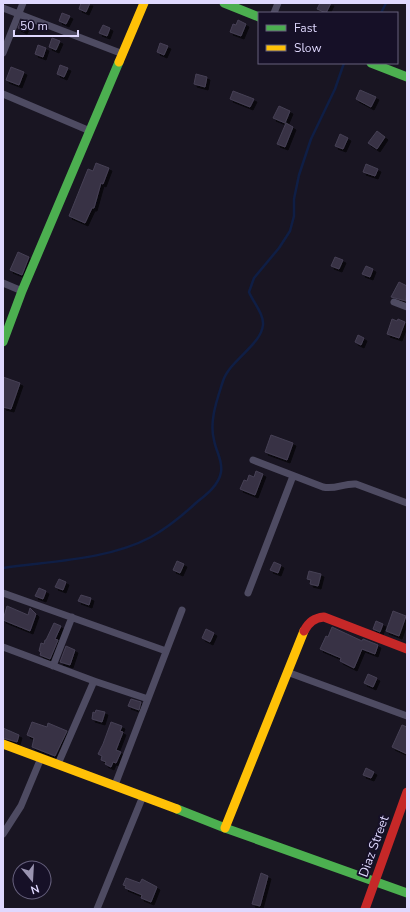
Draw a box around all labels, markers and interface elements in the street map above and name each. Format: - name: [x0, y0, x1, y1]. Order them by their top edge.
- scale bar: [14, 12, 78, 38]
- legend: [258, 12, 398, 64]
- text: 50 m: [20, 18, 48, 34]
- text: Fast: [294, 20, 317, 36]
- text: Slow: [294, 40, 322, 56]
- street label: Diaz Street: [354, 813, 394, 880]
- north arrow: [12, 860, 52, 900]
- text: N: [29, 881, 41, 897]

